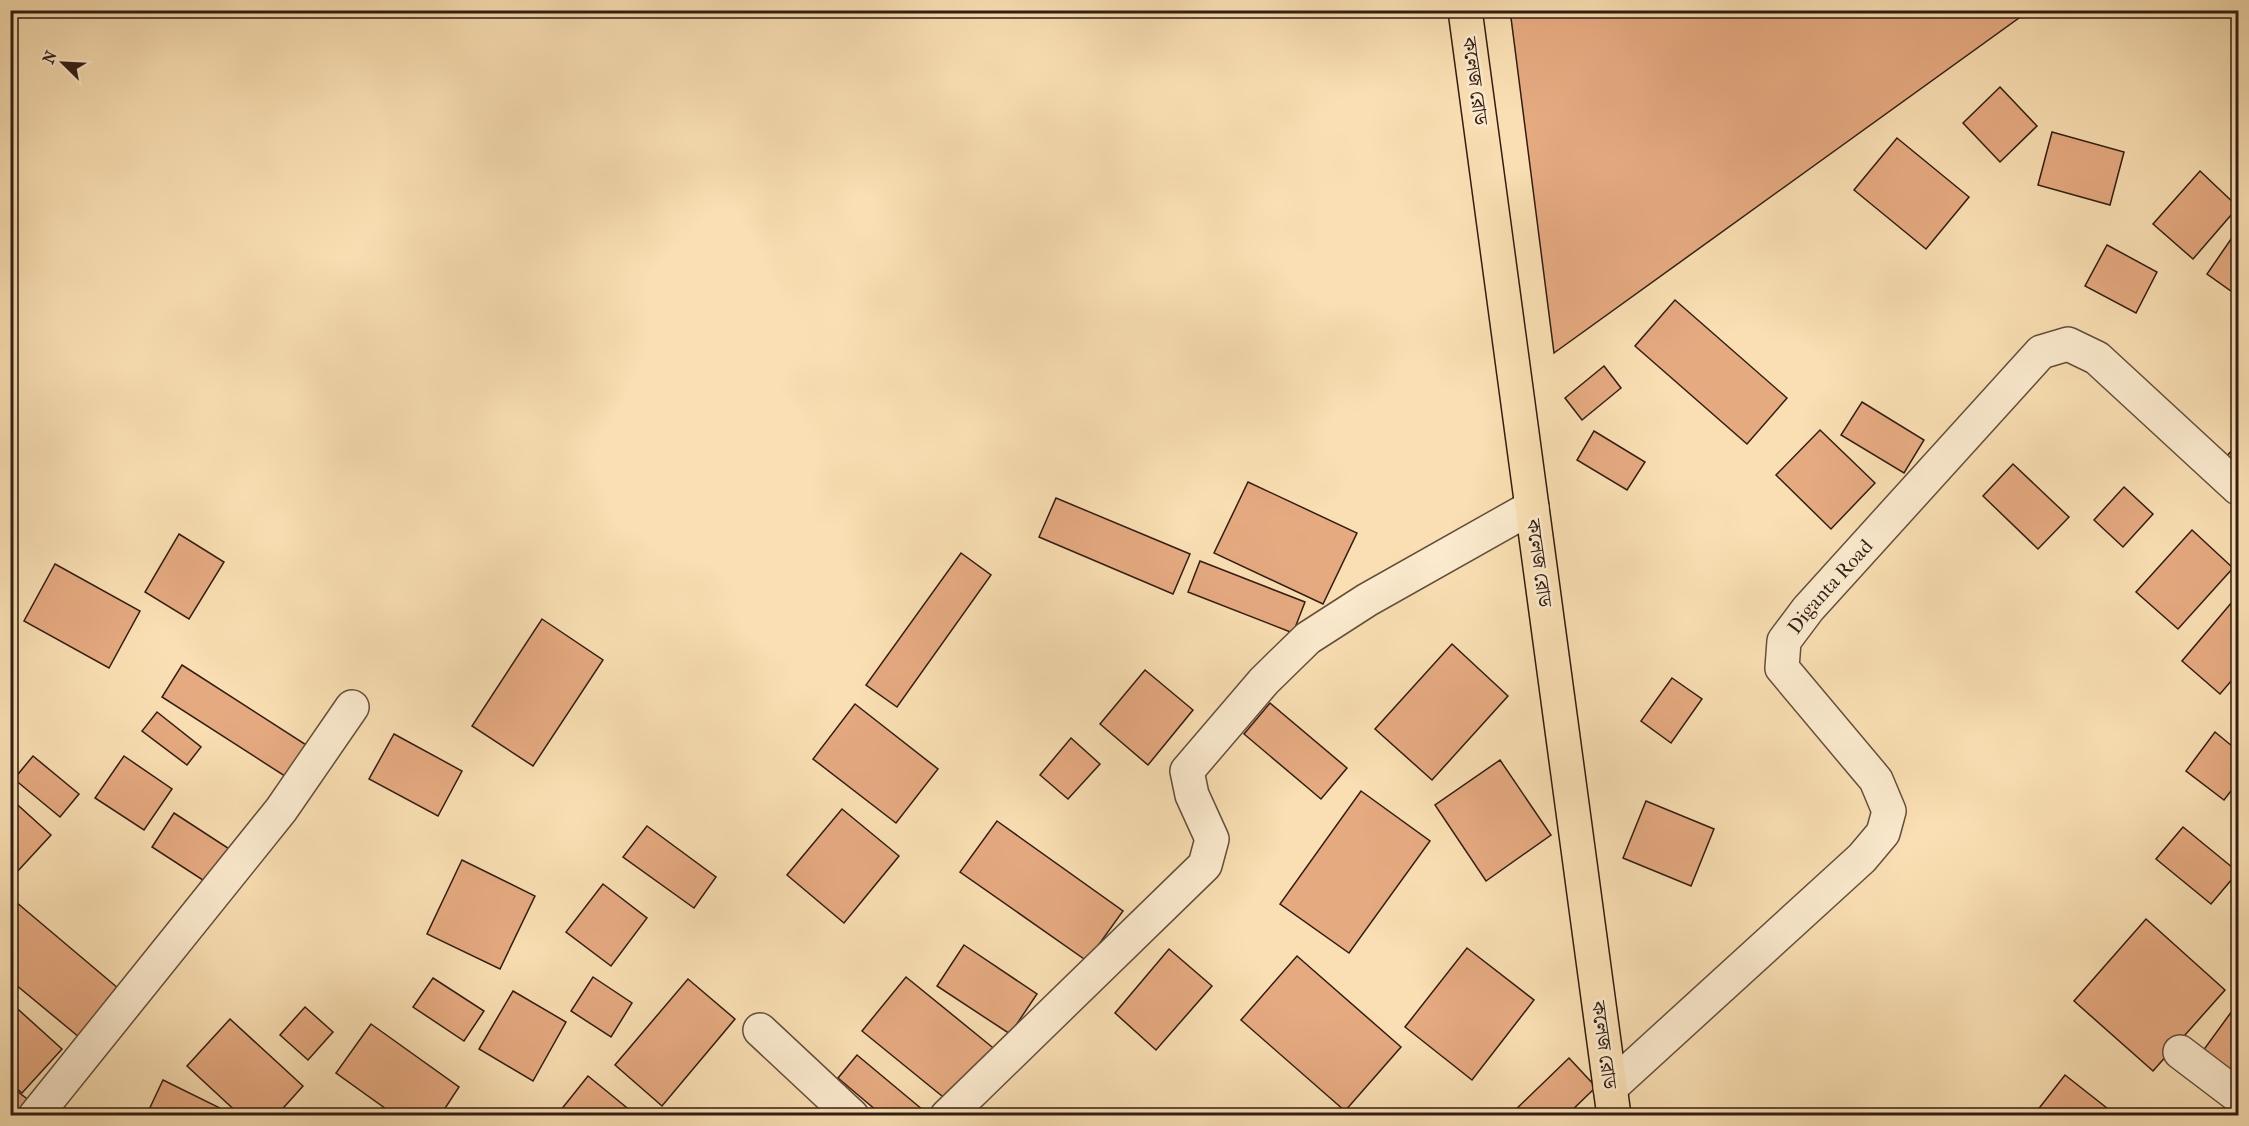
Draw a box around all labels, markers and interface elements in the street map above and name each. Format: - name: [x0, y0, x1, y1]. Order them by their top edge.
- north arrow: [33, 33, 93, 93]
- street label: কলেজ রোড: [1457, 35, 1493, 127]
- text: N: [39, 47, 61, 67]
- street label: কলেজ রোড: [1521, 517, 1557, 609]
- street label: Diganta Road: [1782, 534, 1878, 638]
- street label: কলেজ রোড: [1586, 999, 1622, 1091]

